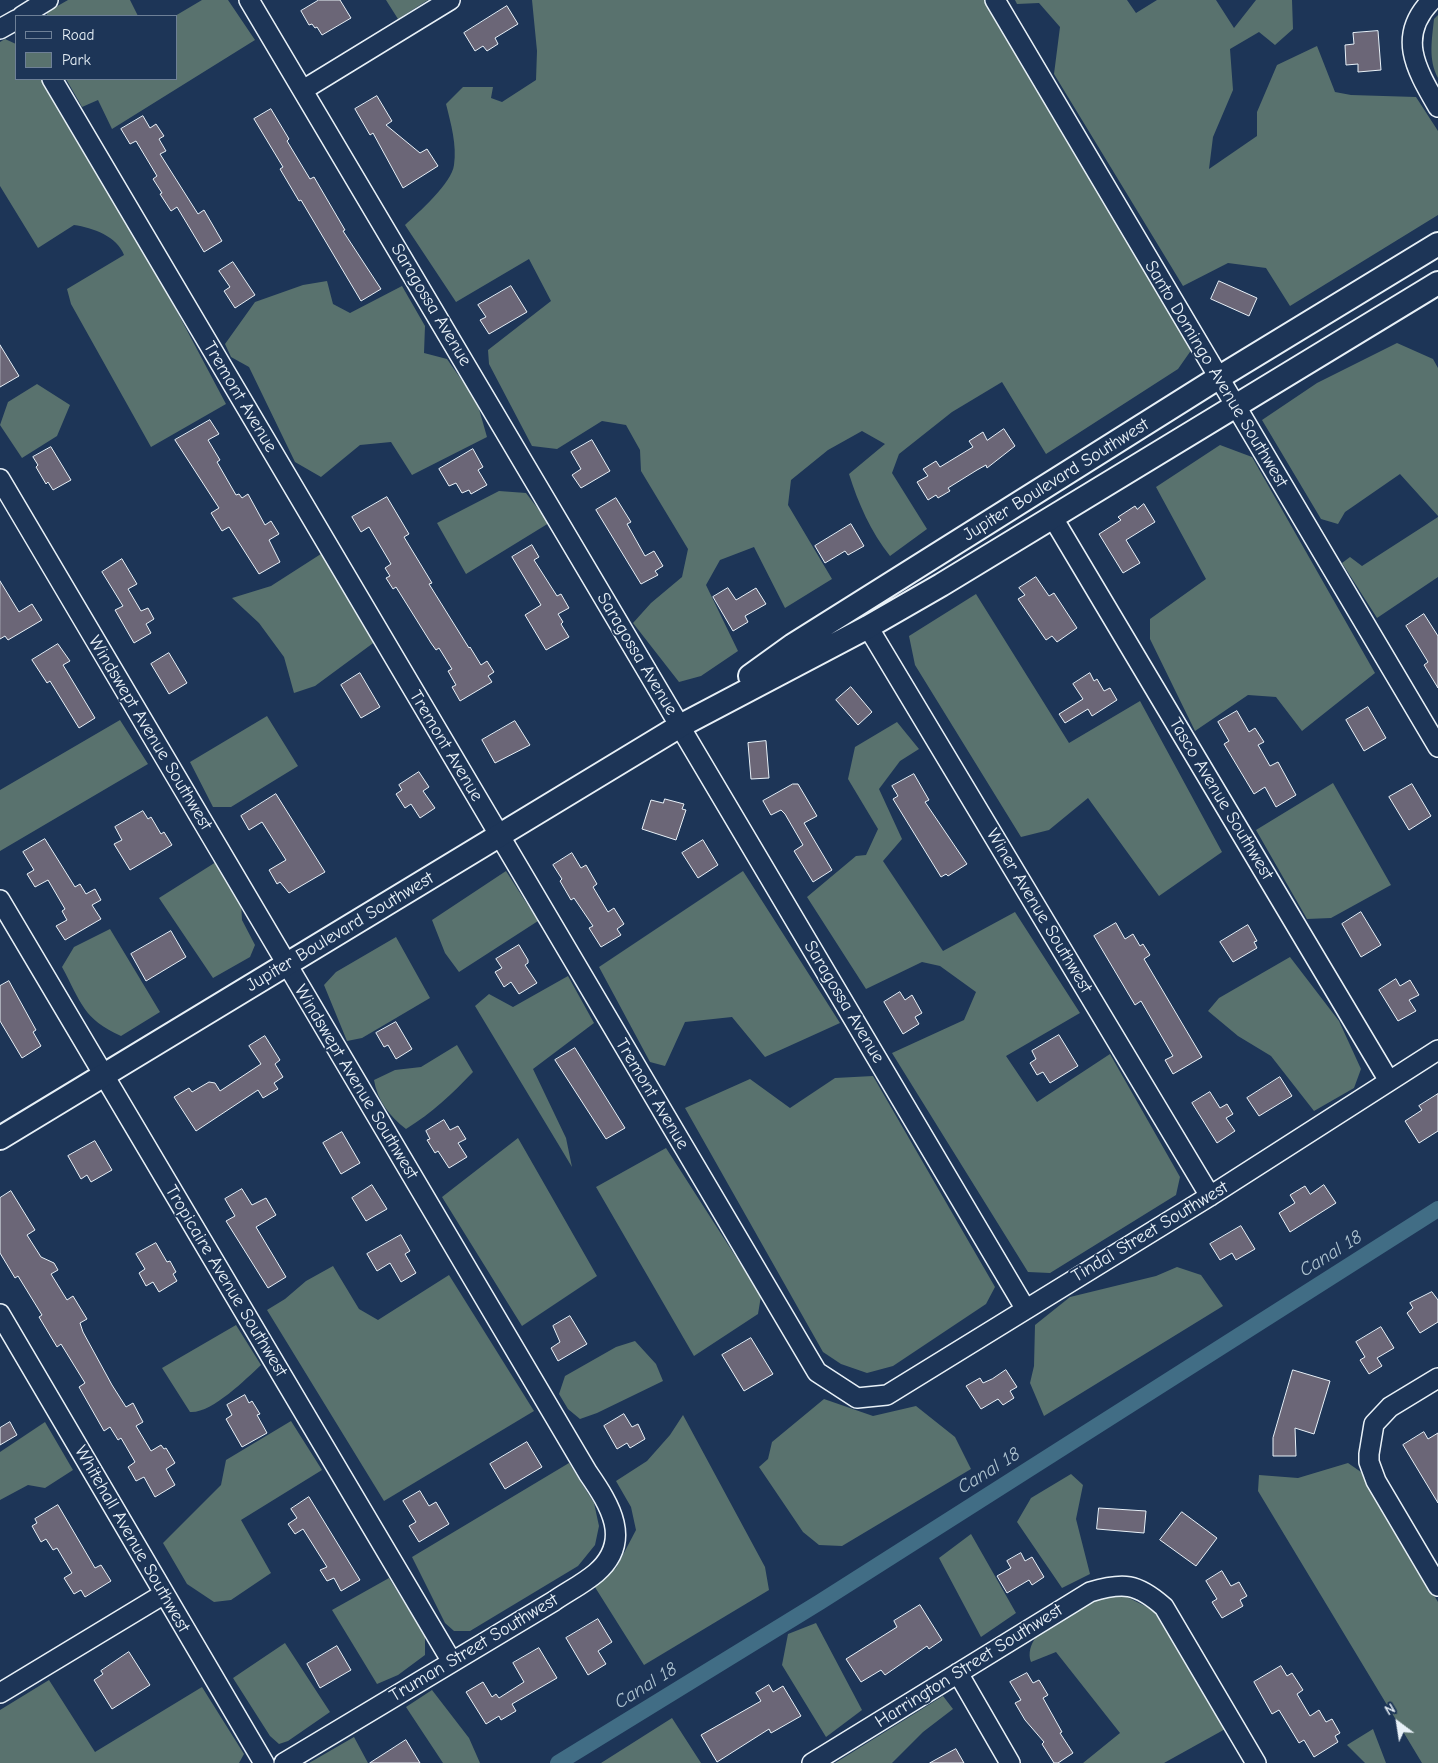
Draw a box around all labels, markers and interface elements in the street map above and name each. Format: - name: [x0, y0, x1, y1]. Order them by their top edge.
- legend: [15, 15, 178, 80]
- text: Road: [62, 26, 94, 44]
- text: Park: [62, 51, 91, 69]
- street label: Saragossa Avenue: [386, 240, 476, 370]
- street label: Santo Domingo Avenue Southwest: [1140, 257, 1292, 491]
- street label: Tremont Avenue: [198, 338, 282, 456]
- street label: Jupiter Boulevard Southwest: [959, 414, 1153, 546]
- street label: Saragossa Avenue: [592, 589, 682, 719]
- street label: Windswept Avenue Southwest: [83, 632, 217, 834]
- street label: Tremont Avenue: [404, 687, 488, 805]
- street label: Tasco Avenue Southwest: [1164, 714, 1278, 884]
- street label: Winer Avenue Southwest: [981, 825, 1097, 997]
- street label: Jupiter Boulevard Southwest: [242, 867, 438, 997]
- street label: Saragossa Avenue: [799, 937, 889, 1067]
- street label: Windswept Avenue Southwest: [289, 981, 423, 1183]
- street label: Tremont Avenue: [610, 1035, 694, 1153]
- street label: Tindal Street Southwest: [1068, 1177, 1232, 1287]
- street label: Tropicaire Avenue Southwest: [160, 1181, 292, 1381]
- water label: Canal 18: [1295, 1226, 1367, 1282]
- street label: Whitehall Avenue Southwest: [70, 1442, 194, 1636]
- water label: Canal 18: [953, 1443, 1025, 1499]
- street label: Truman Street Southwest: [386, 1589, 562, 1707]
- street label: Harrington Street Southwest: [871, 1599, 1067, 1733]
- water label: Canal 18: [610, 1658, 682, 1714]
- north arrow: [1373, 1698, 1423, 1748]
- text: N: [1382, 1700, 1398, 1719]

